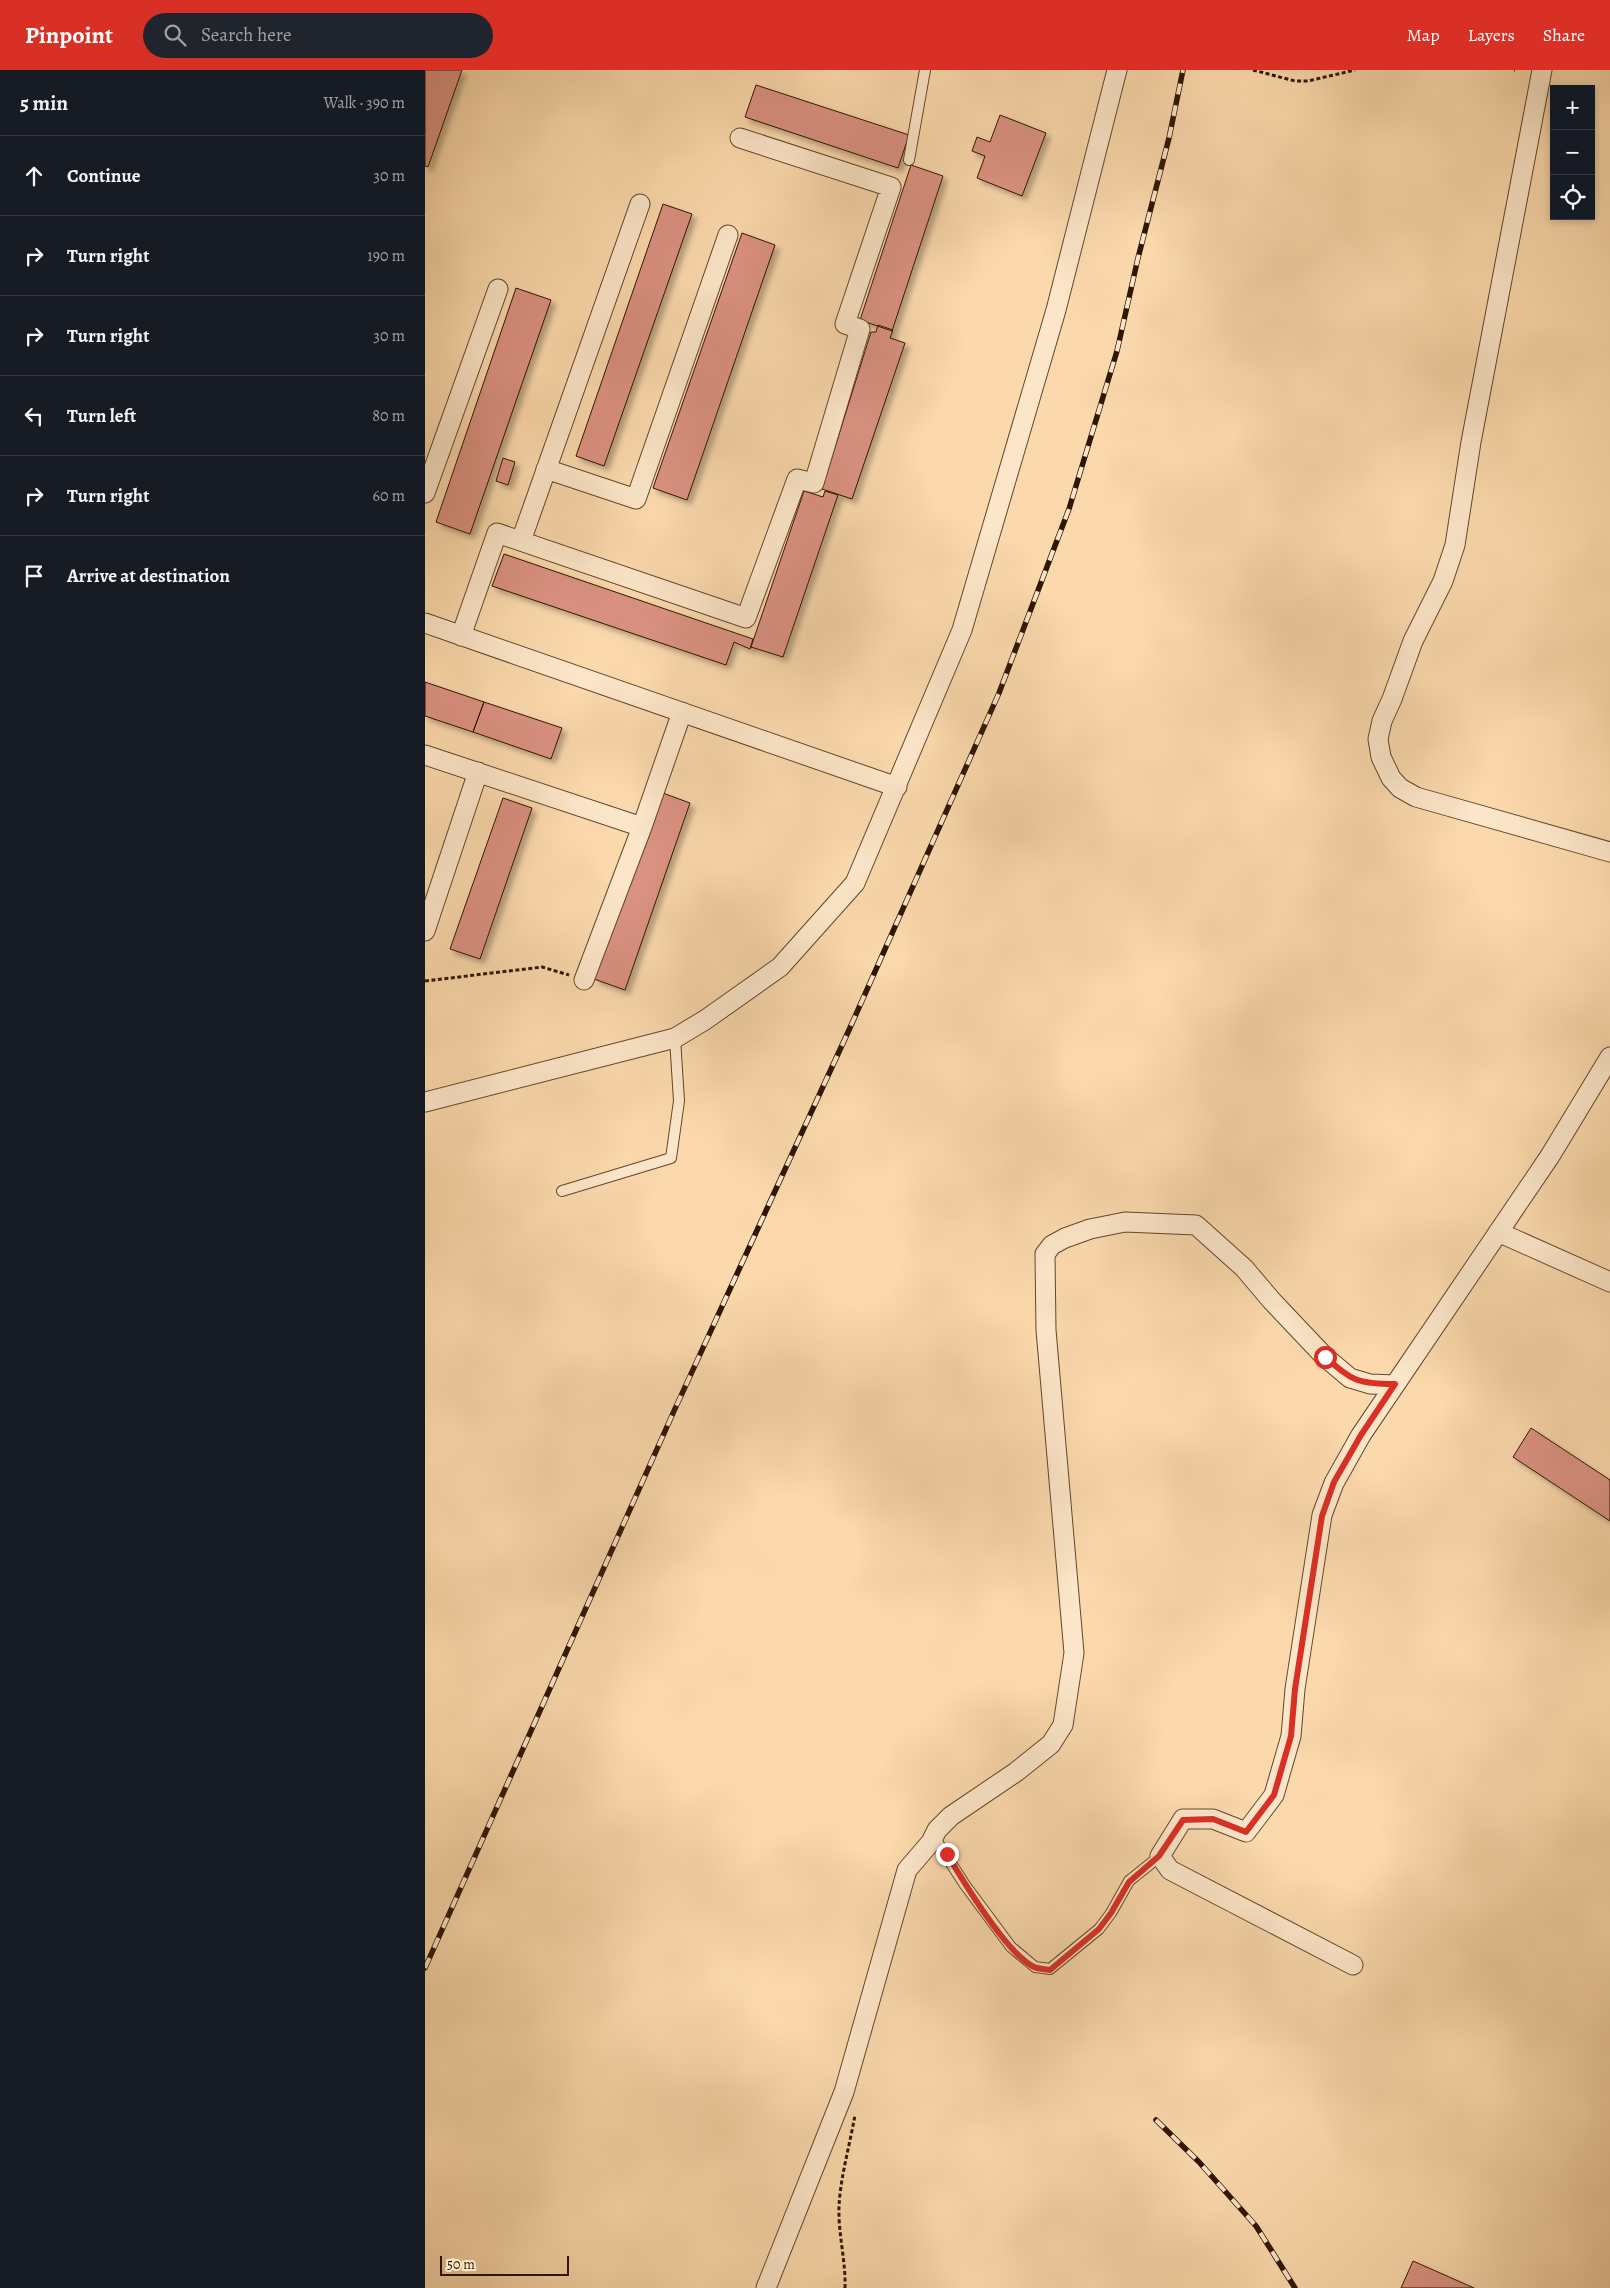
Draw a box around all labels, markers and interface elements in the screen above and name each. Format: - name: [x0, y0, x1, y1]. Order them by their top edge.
- search box: [143, 13, 493, 58]
- text: Pinpoint: [25, 19, 113, 51]
- icon: search: [161, 21, 189, 49]
- text: Search here: [201, 22, 291, 48]
- text: Map: [1407, 23, 1440, 47]
- text: Layers: [1468, 23, 1515, 47]
- text: Share: [1543, 23, 1585, 47]
- map controls: [1550, 85, 1595, 220]
- button: +: [1550, 85, 1595, 130]
- text: 5 min: [20, 89, 68, 117]
- text: Walk · 390 m: [324, 92, 405, 114]
- button: −: [1550, 130, 1595, 175]
- icon: ahead: [20, 162, 48, 190]
- text: Continue: [67, 163, 141, 189]
- text: 30 m: [373, 165, 405, 187]
- button: locate: [1550, 175, 1595, 220]
- icon: right: [20, 242, 48, 270]
- text: Turn right: [67, 243, 149, 269]
- text: 190 m: [367, 245, 405, 267]
- icon: right: [20, 322, 48, 350]
- text: Turn right: [67, 323, 149, 349]
- text: 30 m: [373, 325, 405, 347]
- icon: left: [20, 402, 48, 430]
- text: Turn left: [67, 403, 136, 429]
- text: 80 m: [372, 405, 405, 427]
- icon: right: [20, 482, 48, 510]
- text: Turn right: [67, 483, 149, 509]
- text: 60 m: [373, 485, 405, 507]
- icon: arrive: [20, 562, 48, 590]
- text: Arrive at destination: [67, 563, 230, 589]
- route start: [1314, 1346, 1337, 1369]
- route end: [936, 1843, 959, 1866]
- scale bar: [440, 2253, 569, 2276]
- text: 50 m: [447, 2255, 475, 2274]

